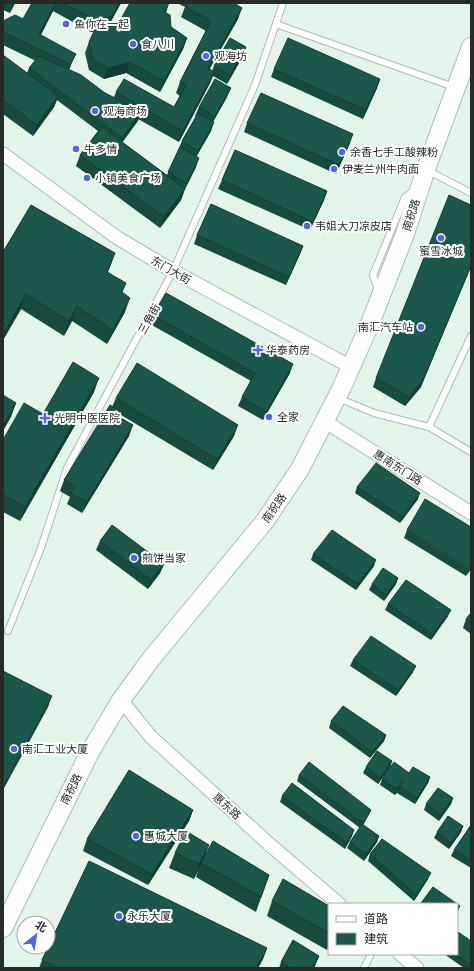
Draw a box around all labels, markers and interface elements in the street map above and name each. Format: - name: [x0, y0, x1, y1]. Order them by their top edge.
- place label: 鱼你在一起: [74, 17, 129, 30]
- marker: 鱼你在一起: [61, 19, 71, 29]
- place label: 食八川: [141, 37, 174, 50]
- marker: 食八川: [128, 39, 138, 49]
- place label: 观海坊: [214, 49, 247, 62]
- marker: 观海坊: [201, 51, 211, 61]
- place label: 观海商场: [103, 104, 147, 117]
- marker: 观海商场: [90, 106, 100, 116]
- place label: 牛多情: [84, 142, 117, 155]
- marker: 牛多情: [71, 144, 81, 154]
- place label: 余香七手工酸辣粉: [350, 145, 438, 158]
- marker: 余香七手工酸辣粉: [337, 147, 347, 157]
- place label: 伊麦兰州牛肉面: [342, 162, 419, 175]
- marker: 伊麦兰州牛肉面: [329, 164, 339, 174]
- place label: 小镇美食广场: [95, 171, 161, 184]
- marker: 小镇美食广场: [82, 173, 92, 183]
- street label: 南祝路: [399, 197, 422, 233]
- place label: 韦姐大刀凉皮店: [315, 219, 392, 232]
- marker: 韦姐大刀凉皮店: [302, 221, 312, 231]
- marker: 蜜雪冰城: [436, 233, 446, 243]
- place label: 蜜雪冰城: [419, 244, 463, 257]
- street label: 东门大街: [149, 253, 194, 286]
- street label: 三角街: [135, 301, 162, 336]
- place label: 南汇汽车站: [358, 320, 413, 333]
- marker: 南汇汽车站: [416, 322, 426, 332]
- place label: 华泰药房: [266, 343, 310, 356]
- marker: 华泰药房: [253, 345, 263, 355]
- place label: 全家: [277, 410, 299, 423]
- place label: 光明中医医院: [54, 411, 120, 424]
- marker: 光明中医医院: [39, 412, 51, 424]
- marker: 全家: [264, 412, 274, 422]
- street label: 惠南东门路: [371, 446, 425, 487]
- street label: 南祝路: [259, 490, 288, 525]
- place label: 煎饼当家: [142, 551, 186, 564]
- marker: 煎饼当家: [129, 553, 139, 563]
- place label: 南汇工业大厦: [22, 742, 88, 755]
- marker: 南汇工业大厦: [9, 744, 19, 754]
- street label: 南祝路: [57, 771, 84, 806]
- street label: 惠东路: [211, 790, 244, 821]
- place label: 惠城大厦: [144, 829, 188, 842]
- marker: 惠城大厦: [131, 831, 141, 841]
- legend: [328, 903, 458, 955]
- place label: 永乐大厦: [127, 909, 171, 922]
- marker: 永乐大厦: [114, 911, 124, 921]
- text: 道路: [364, 911, 388, 926]
- north arrow: [16, 915, 56, 955]
- text: 北: [33, 918, 49, 934]
- text: 建筑: [364, 931, 388, 946]

